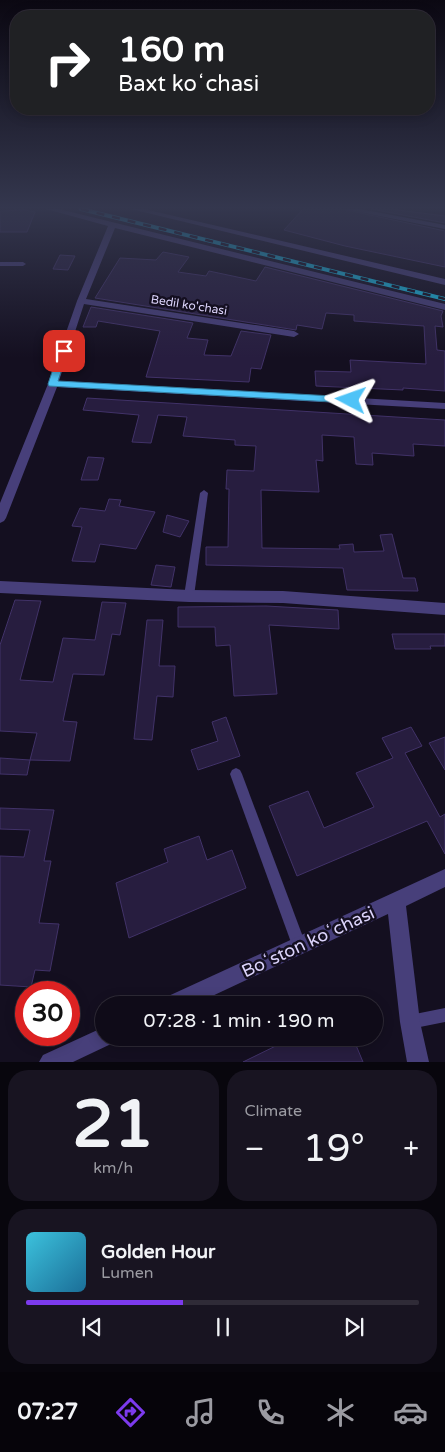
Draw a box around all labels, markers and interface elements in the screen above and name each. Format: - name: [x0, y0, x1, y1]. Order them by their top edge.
- text: 160 m: [118, 29, 225, 71]
- icon: right: [35, 30, 100, 95]
- text: Baxt koʻchasi: [118, 71, 259, 97]
- street label: Bedil ko'chasi: [150, 292, 228, 318]
- pin: [43, 330, 85, 372]
- icon: arrive: [50, 337, 78, 365]
- position arrow: [324, 373, 376, 425]
- street label: Boʻston koʻchasi: [238, 902, 378, 982]
- speed limit sign: 30: [15, 981, 80, 1046]
- text: 07:28 · 1 min · 190 m: [143, 1010, 335, 1032]
- text: 21: [72, 1086, 154, 1165]
- text: Climate: [245, 1101, 302, 1121]
- text: 19°: [303, 1126, 365, 1172]
- text: −: [245, 1132, 264, 1166]
- text: +: [403, 1132, 419, 1166]
- text: km/h: [93, 1158, 133, 1178]
- text: Golden Hour: [101, 1241, 215, 1263]
- text: Lumen: [101, 1263, 153, 1283]
- icon: previous: [78, 1313, 106, 1341]
- icon: pause: [209, 1313, 237, 1341]
- icon: next: [340, 1313, 368, 1341]
- icon: directions: [113, 1395, 148, 1430]
- icon: music: [183, 1395, 218, 1430]
- icon: phone: [253, 1395, 288, 1430]
- icon: climate: [323, 1395, 358, 1430]
- icon: car: [393, 1395, 428, 1430]
- text: 07:27: [17, 1399, 78, 1425]

